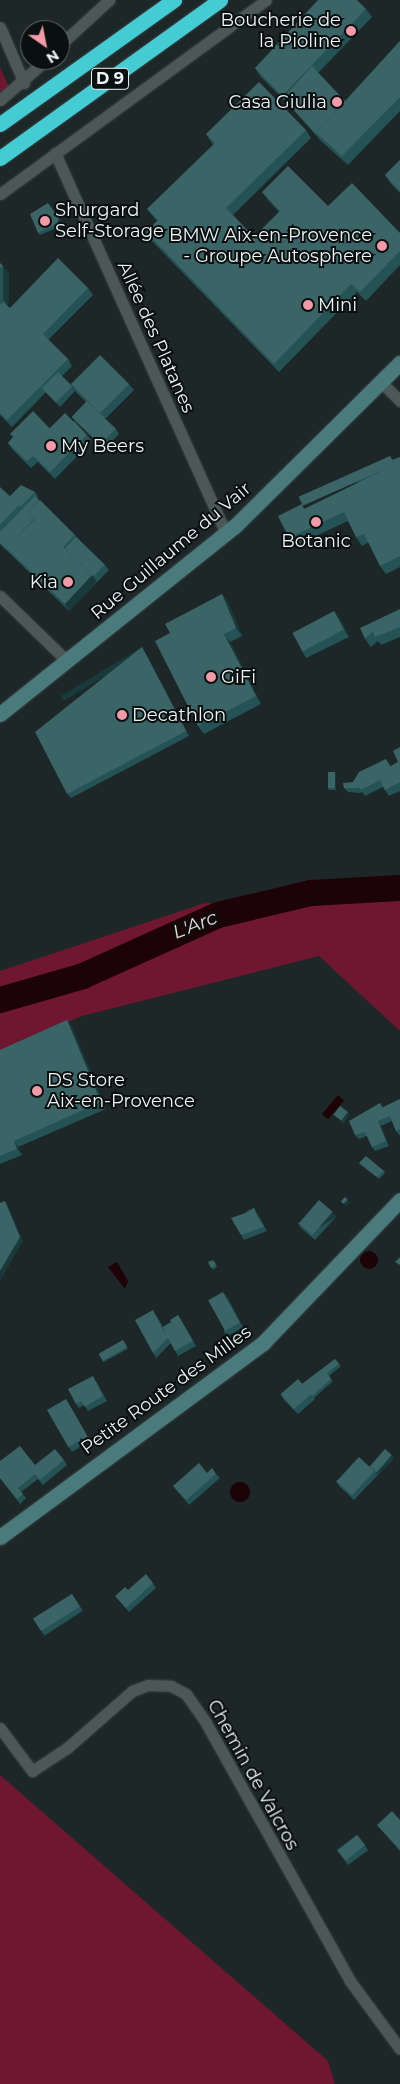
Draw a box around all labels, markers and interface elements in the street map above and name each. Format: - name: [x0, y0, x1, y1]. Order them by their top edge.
- place label: Boucherie de la Pioline: [220, 10, 341, 52]
- north arrow: [20, 20, 70, 70]
- marker: Boucherie de la Pioline: [345, 25, 357, 37]
- text: N: [43, 46, 62, 67]
- road number: D 9: [90, 66, 130, 92]
- place label: Casa Giulia: [228, 91, 327, 113]
- marker: Casa Giulia: [331, 96, 343, 108]
- place label: Shurgard Self-Storage: [55, 200, 164, 242]
- marker: Shurgard Self-Storage: [39, 215, 51, 227]
- place label: BMW Aix-en-Provence - Groupe Autosphere: [169, 225, 372, 268]
- marker: BMW Aix-en-Provence - Groupe Autosphere: [376, 240, 388, 252]
- street label: Allée des Platanes: [113, 258, 199, 416]
- place label: Mini: [318, 294, 357, 316]
- marker: Mini: [302, 299, 314, 311]
- place label: My Beers: [61, 435, 144, 457]
- marker: My Beers: [45, 440, 57, 452]
- street label: Rue Guillaume du Vair: [87, 478, 255, 624]
- marker: Botanic: [310, 516, 322, 528]
- place label: Botanic: [281, 530, 351, 552]
- place label: Kia: [30, 571, 58, 593]
- marker: Kia: [62, 576, 74, 588]
- place label: GiFi: [221, 666, 256, 688]
- marker: GiFi: [205, 671, 217, 683]
- place label: Decathlon: [132, 704, 226, 726]
- marker: Decathlon: [116, 709, 128, 721]
- water label: L'Arc: [169, 906, 221, 944]
- place label: DS Store Aix-en-Provence: [47, 1070, 195, 1112]
- marker: DS Store Aix-en-Provence: [31, 1085, 43, 1097]
- street label: Petite Route des Milles: [77, 1321, 255, 1459]
- street label: Chemin de Valcros: [203, 1696, 303, 1854]

